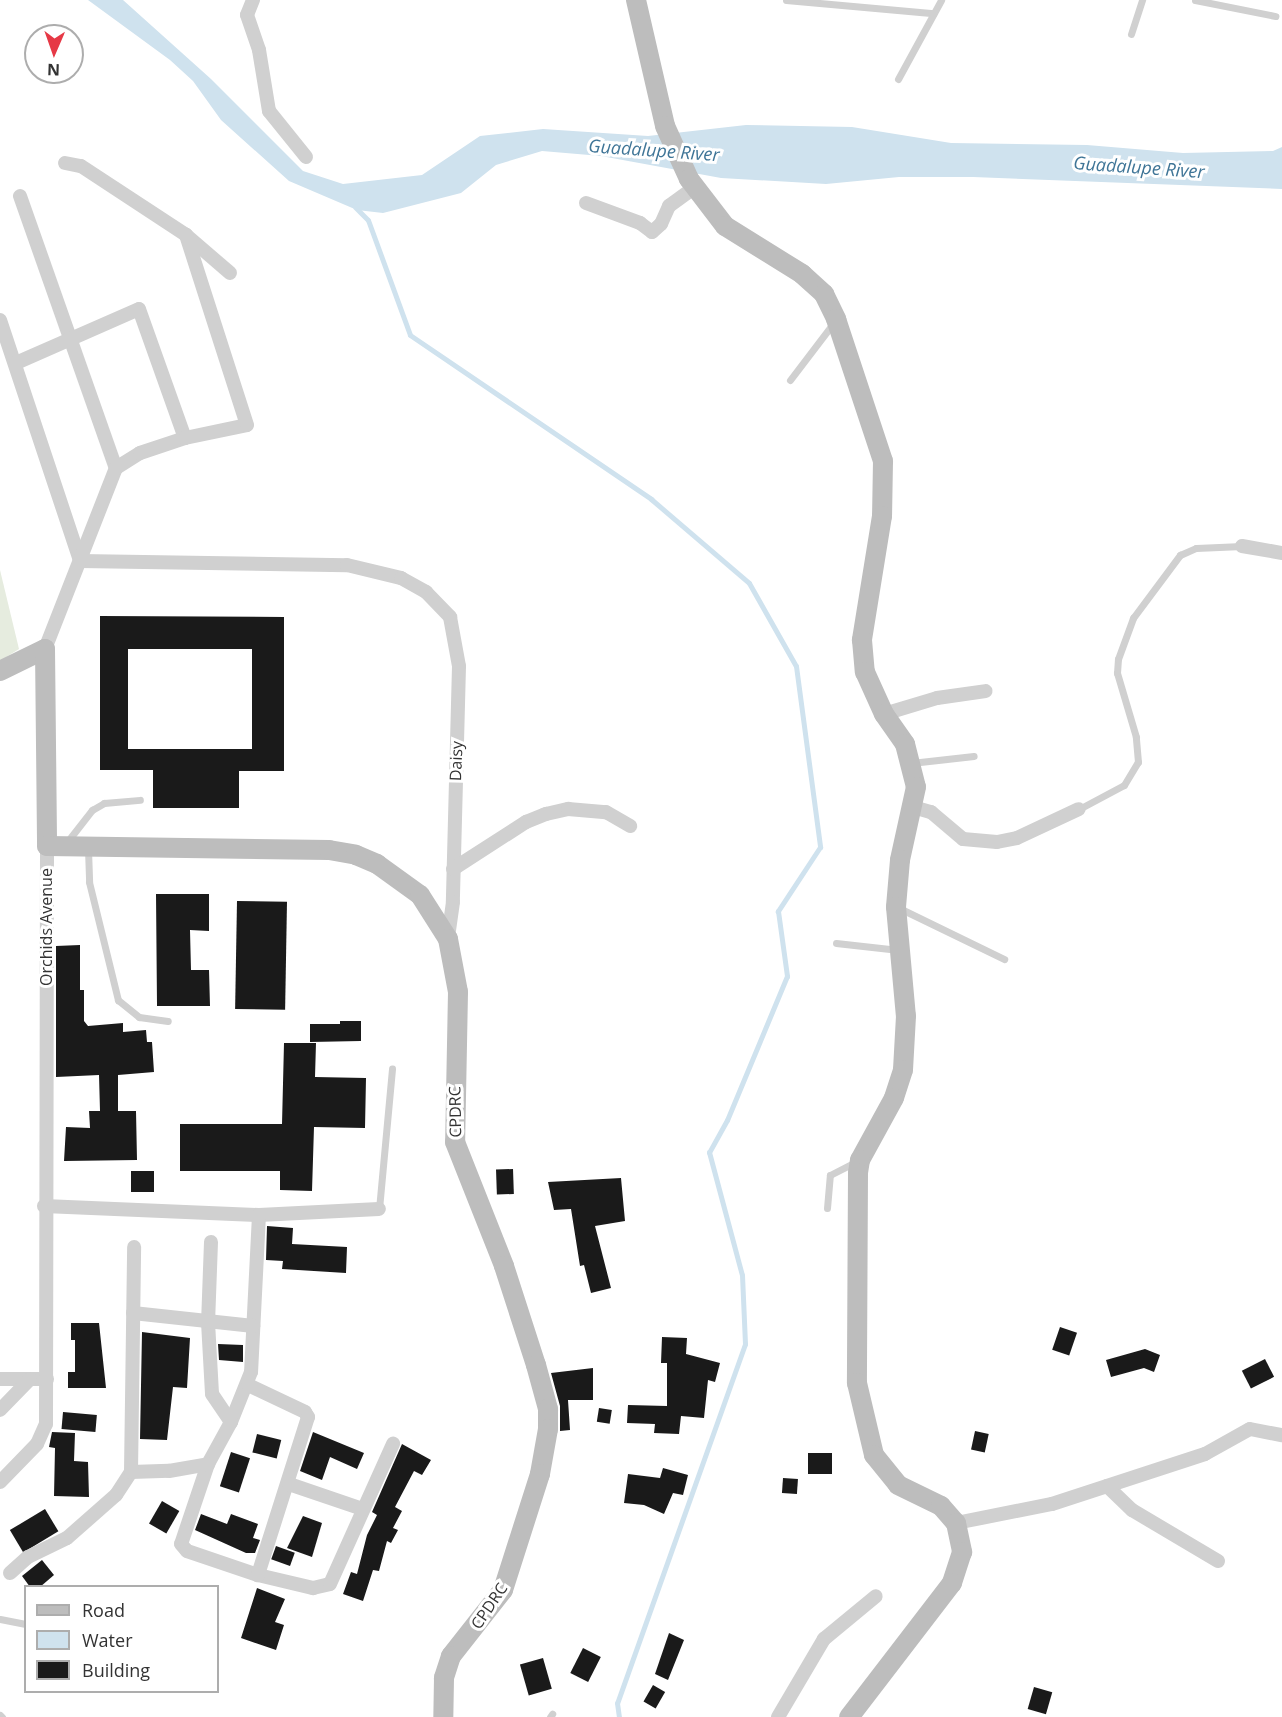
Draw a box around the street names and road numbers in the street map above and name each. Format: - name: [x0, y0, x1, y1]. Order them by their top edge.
- street label: Daisy: [446, 741, 466, 781]
- street label: Orchids Avenue: [36, 868, 56, 986]
- street label: CPDRC: [445, 1086, 465, 1138]
- street label: CPDRC: [467, 1579, 511, 1633]

